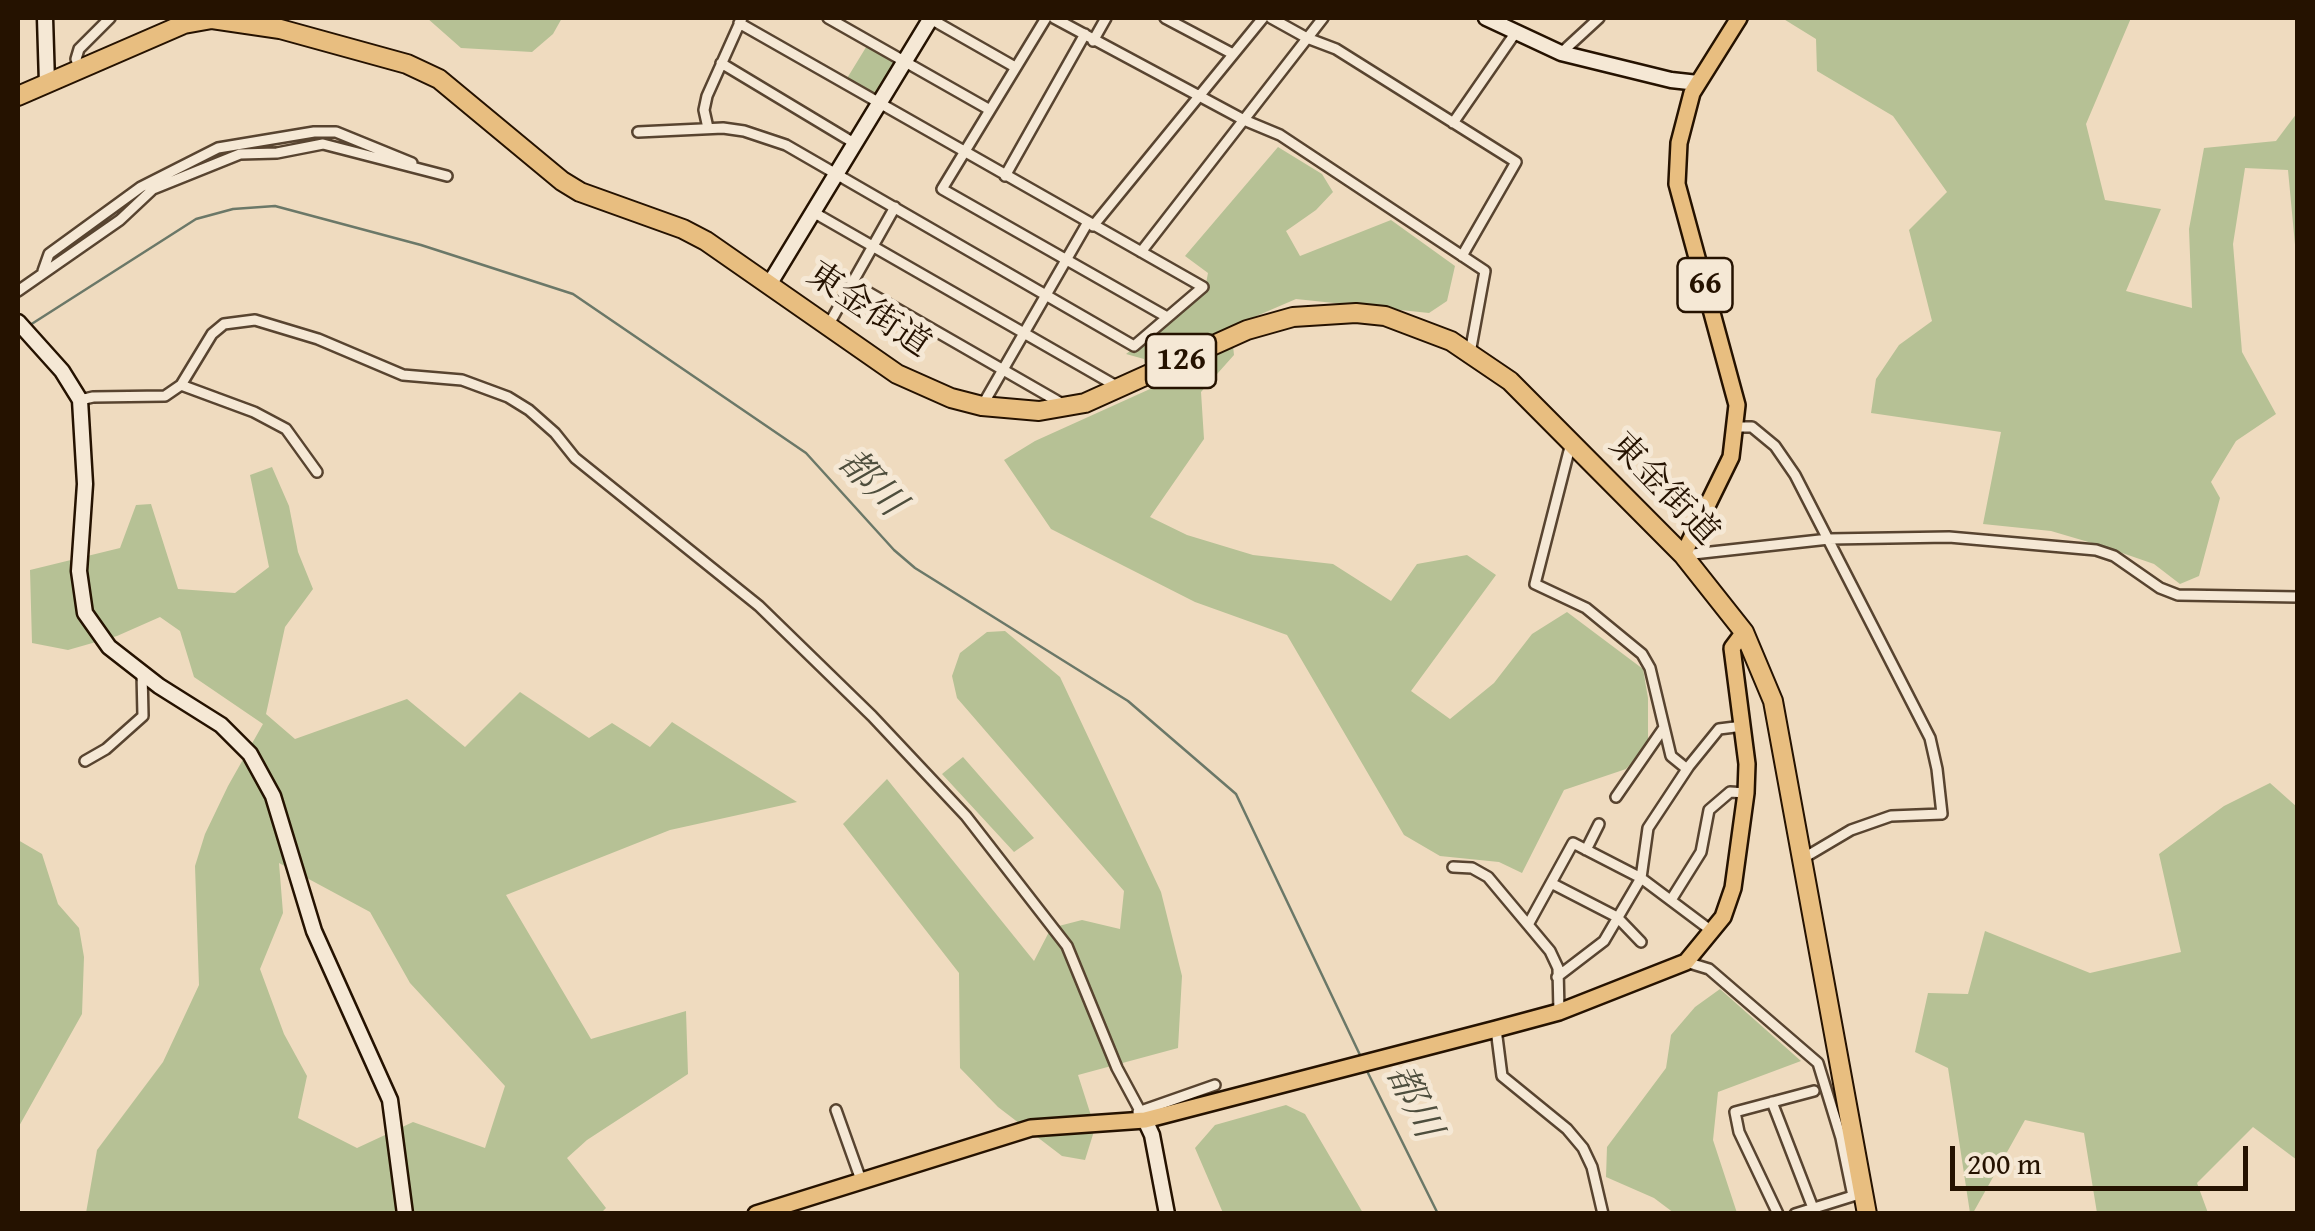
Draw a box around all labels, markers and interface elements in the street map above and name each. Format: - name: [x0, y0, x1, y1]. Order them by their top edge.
- street label: 東金街道: [798, 254, 938, 368]
- road number: 66: [1678, 258, 1732, 312]
- road number: 126: [1146, 334, 1216, 388]
- street label: 東金街道: [1599, 425, 1727, 555]
- water label: 都川: [827, 441, 913, 527]
- water label: 都川: [1375, 1058, 1449, 1146]
- scale bar: [1955, 1126, 2252, 1188]
- text: 200 m: [1967, 1141, 2041, 1185]

